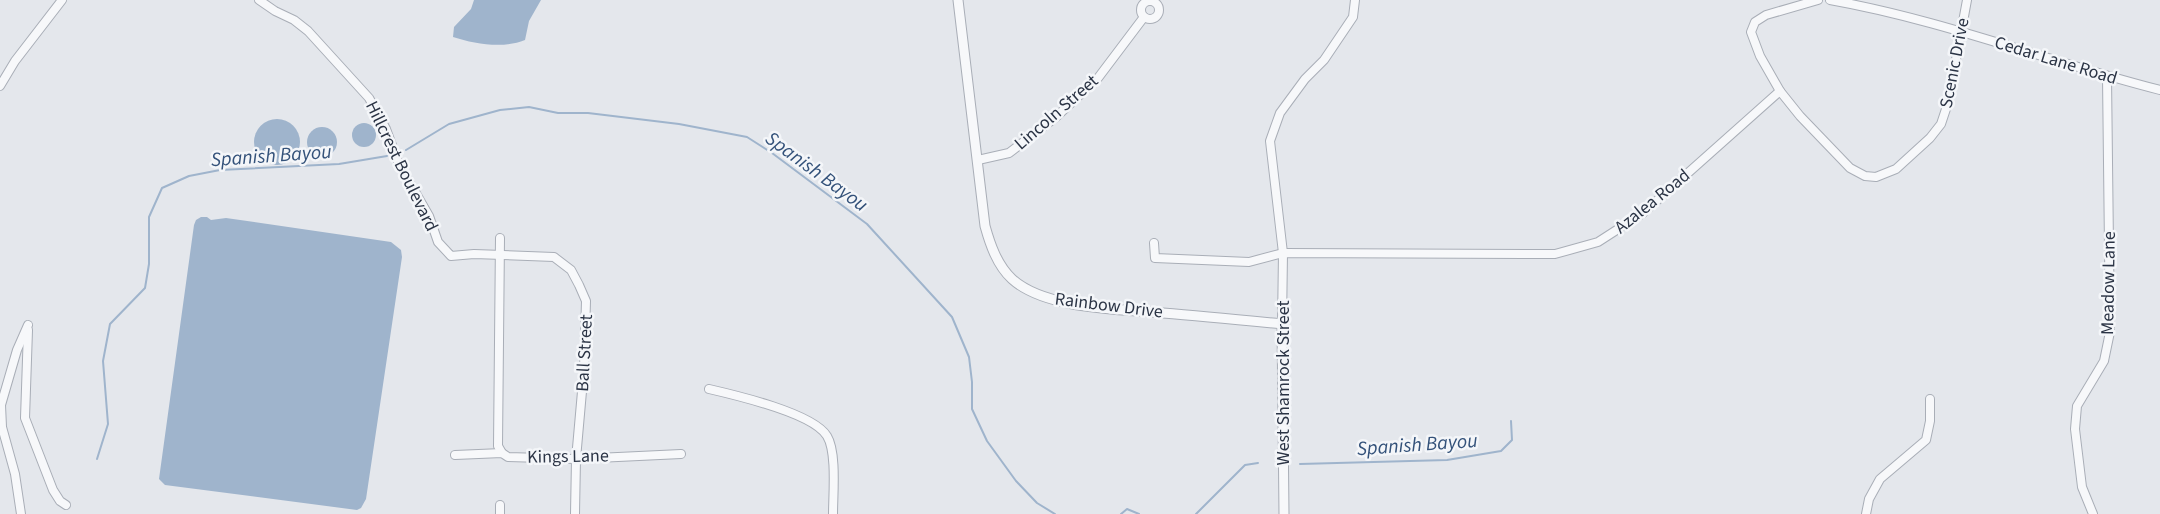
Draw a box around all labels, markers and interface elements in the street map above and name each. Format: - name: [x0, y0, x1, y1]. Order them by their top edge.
- street label: Scenic Drive: [1933, 16, 1975, 110]
- street label: Cedar Lane Road: [1991, 30, 2120, 91]
- street label: Lincoln Street: [1009, 69, 1104, 156]
- street label: Hillcrest Boulevard: [359, 97, 444, 236]
- water label: Spanish Bayou: [759, 125, 874, 219]
- water label: Spanish Bayou: [210, 138, 332, 174]
- street label: Azalea Road: [1609, 163, 1695, 240]
- street label: Meadow Lane: [2095, 231, 2122, 335]
- street label: Rainbow Drive: [1053, 286, 1164, 325]
- street label: West Shamrock Street: [1271, 301, 1296, 465]
- street label: Ball Street: [570, 314, 599, 392]
- water label: Spanish Bayou: [1356, 427, 1478, 463]
- street label: Kings Lane: [527, 443, 609, 470]

